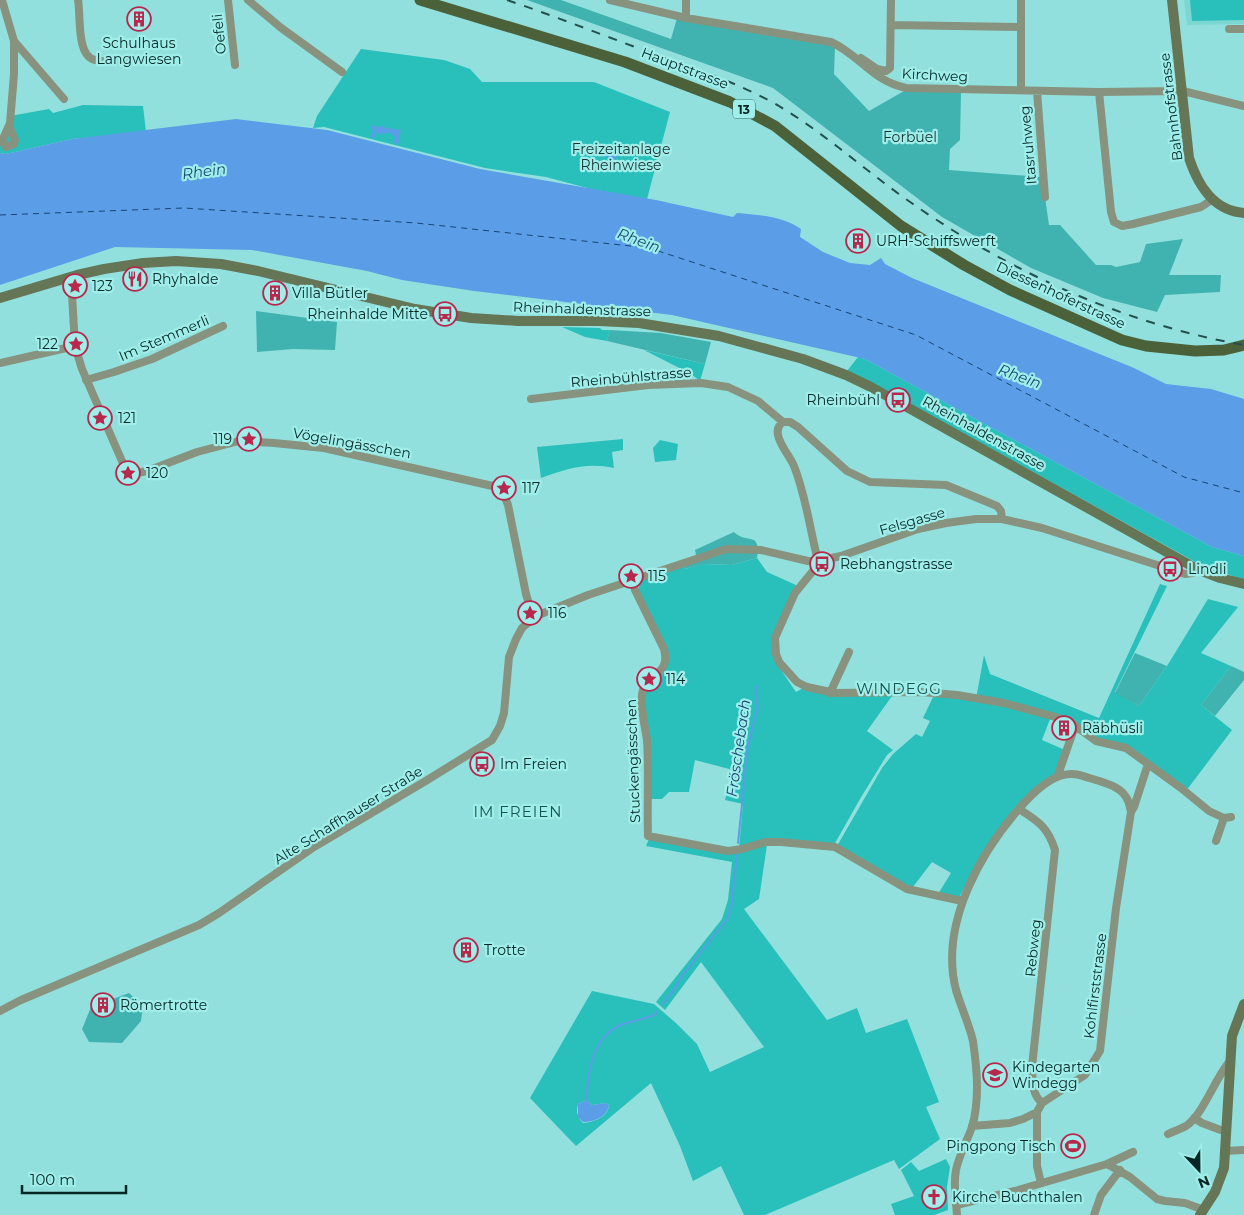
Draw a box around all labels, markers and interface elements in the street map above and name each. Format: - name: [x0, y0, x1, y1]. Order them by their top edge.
- building icon: Schulhaus Langwiesen: [126, 6, 152, 32]
- street label: Oefeli: [208, 13, 230, 55]
- place label: Schulhaus Langwiesen: [97, 34, 181, 68]
- street label: Hauptstrasse: [639, 43, 731, 93]
- street label: Bahnhofstrasse: [1155, 52, 1187, 162]
- street label: Kirchweg: [901, 64, 969, 86]
- road number: 13: [733, 100, 755, 118]
- street label: Itasruhweg: [1016, 105, 1040, 185]
- park label: Forbüel: [883, 128, 937, 146]
- park label: Freizeitanlage Rheinwiese: [572, 140, 670, 174]
- water label: Rhein: [181, 159, 227, 183]
- water label: Rhein: [615, 224, 663, 256]
- building icon: URH-Schiffswerft: [845, 228, 871, 254]
- place label: URH-Schiffswerft: [876, 232, 996, 250]
- street label: Diessenhoferstrasse: [994, 257, 1128, 333]
- restaurant icon: Rhyhalde: [122, 266, 148, 292]
- place label: Rhyhalde: [152, 270, 218, 288]
- place icon: 123: [62, 273, 88, 299]
- place label: 123: [92, 277, 113, 295]
- building icon: Villa Bütler: [262, 280, 288, 306]
- place label: Villa Bütler: [292, 284, 369, 302]
- street label: Rheinhaldenstrasse: [513, 298, 651, 320]
- bus stop icon: Rheinhalde Mitte: [432, 301, 458, 327]
- place label: Rheinhalde Mitte: [307, 305, 428, 323]
- street label: Im Stemmerli: [116, 311, 212, 365]
- place icon: 122: [63, 331, 89, 357]
- place label: 122: [37, 335, 58, 353]
- water label: Rhein: [996, 360, 1044, 392]
- street label: Rheinbühlstrasse: [570, 363, 692, 391]
- bus stop icon: Rheinbühl: [885, 387, 911, 413]
- place label: Rheinbühl: [807, 391, 880, 409]
- street label: Rheinhaldenstrasse: [919, 392, 1049, 474]
- place icon: 121: [87, 405, 113, 431]
- place label: 121: [118, 409, 136, 427]
- street label: Vögelingässchen: [292, 424, 412, 462]
- place icon: 119: [236, 426, 262, 452]
- place label: 119: [213, 430, 232, 448]
- place icon: 120: [115, 460, 141, 486]
- place label: 120: [146, 464, 168, 482]
- place icon: 117: [491, 475, 517, 501]
- place label: 117: [522, 479, 540, 497]
- street label: Felsgasse: [877, 503, 947, 539]
- bus stop icon: Rebhangstrasse: [809, 551, 835, 577]
- place label: Rebhangstrasse: [840, 555, 953, 573]
- bus stop icon: Lindli: [1157, 556, 1183, 582]
- place label: Lindli: [1188, 560, 1227, 578]
- place icon: 115: [618, 563, 644, 589]
- place label: 115: [648, 567, 666, 585]
- place icon: 116: [517, 600, 543, 626]
- place label: 116: [548, 604, 567, 622]
- place icon: 114: [636, 666, 662, 692]
- place label: 114: [666, 670, 686, 688]
- district label: WINDEGG: [856, 679, 942, 698]
- water label: Fröschebach: [722, 698, 754, 798]
- street label: Stuckengässchen: [622, 699, 644, 823]
- building icon: Räbhüsli: [1051, 715, 1077, 741]
- place label: Räbhüsli: [1082, 719, 1143, 737]
- bus stop icon: Im Freien: [469, 751, 495, 777]
- place label: Im Freien: [500, 755, 567, 773]
- street label: Alte Schaffhauser Straße: [270, 762, 426, 868]
- district label: IM FREIEN: [474, 802, 562, 821]
- street label: Rebweg: [1021, 918, 1045, 978]
- street label: Kohlfirststrasse: [1080, 932, 1110, 1040]
- building icon: Trotte: [453, 937, 479, 963]
- place label: Trotte: [484, 941, 525, 959]
- building icon: Römertrotte: [90, 992, 116, 1018]
- place label: Römertrotte: [120, 996, 207, 1014]
- place label: Kindegarten Windegg: [1012, 1058, 1100, 1092]
- school or university icon: Kindegarten Windegg: [982, 1062, 1008, 1088]
- sports icon: Pingpong Tisch: [1060, 1133, 1086, 1159]
- place label: Pingpong Tisch: [946, 1137, 1056, 1155]
- north arrow: [1174, 1145, 1224, 1195]
- scale bar: [22, 1162, 126, 1194]
- text: 100 m: [30, 1170, 75, 1189]
- text: N: [1195, 1172, 1212, 1193]
- church icon: Kirche Buchthalen: [921, 1184, 947, 1210]
- place label: Kirche Buchthalen: [952, 1188, 1083, 1206]

